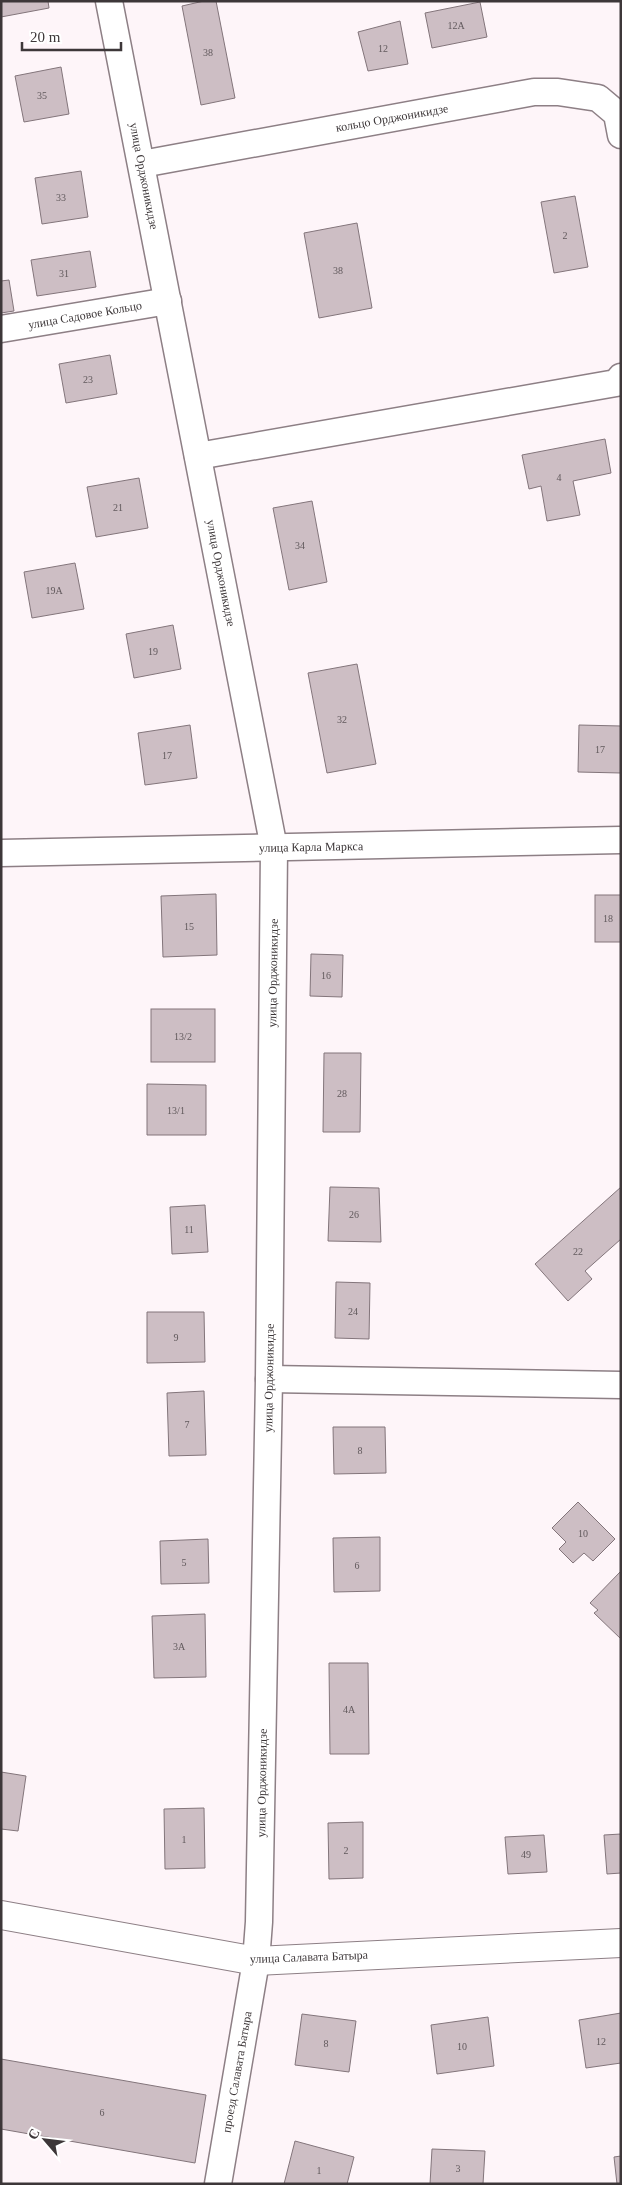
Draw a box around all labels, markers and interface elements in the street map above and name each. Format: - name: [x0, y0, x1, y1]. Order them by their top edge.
- scale bar: [22, 20, 121, 52]
- house number: 12А: [447, 20, 465, 31]
- text: 20 m: [30, 29, 61, 45]
- house number: 12: [378, 43, 388, 54]
- house number: 38: [203, 47, 213, 58]
- house number: 35: [37, 90, 47, 101]
- street label: кольцо Орджоникидзе: [335, 101, 449, 135]
- street label: улица Орджоникидзе: [127, 121, 161, 231]
- house number: 33: [56, 192, 66, 203]
- house number: 2: [563, 230, 568, 241]
- house number: 38: [333, 265, 343, 276]
- house number: 31: [59, 268, 69, 279]
- street label: улица Садовое Кольцо: [27, 298, 143, 332]
- house number: 23: [83, 374, 93, 385]
- house number: 4: [557, 472, 562, 483]
- house number: 21: [113, 502, 123, 513]
- street label: улица Орджоникидзе: [204, 518, 238, 628]
- house number: 34: [295, 540, 305, 551]
- house number: 19А: [45, 585, 63, 596]
- house number: 19: [148, 646, 158, 657]
- house number: 32: [337, 714, 347, 725]
- house number: 17: [595, 744, 605, 755]
- house number: 17: [162, 750, 172, 761]
- street label: улица Карла Маркса: [259, 839, 364, 855]
- house number: 18: [603, 913, 613, 924]
- street label: улица Орджоникидзе: [265, 919, 281, 1027]
- house number: 15: [184, 921, 194, 932]
- house number: 16: [321, 970, 331, 981]
- house number: 13/2: [174, 1031, 192, 1042]
- house number: 28: [337, 1088, 347, 1099]
- house number: 13/1: [167, 1105, 185, 1116]
- house number: 26: [349, 1209, 359, 1220]
- house number: 11: [184, 1224, 194, 1235]
- house number: 22: [573, 1246, 583, 1257]
- house number: 24: [348, 1306, 358, 1317]
- street label: улица Орджоникидзе: [261, 1324, 277, 1432]
- house number: 9: [174, 1332, 179, 1343]
- house number: 7: [185, 1419, 190, 1430]
- house number: 8: [358, 1445, 363, 1456]
- house number: 10: [578, 1528, 588, 1539]
- house number: 5: [182, 1557, 187, 1568]
- house number: 6: [355, 1560, 360, 1571]
- house number: 3А: [173, 1641, 186, 1652]
- house number: 4А: [343, 1704, 356, 1715]
- street label: улица Орджоникидзе: [254, 1729, 270, 1837]
- house number: 1: [182, 1834, 187, 1845]
- house number: 2: [344, 1845, 349, 1856]
- house number: 49: [521, 1849, 531, 1860]
- street label: улица Салавата Батыра: [250, 1948, 369, 1966]
- street label: проезд Салавата Батыра: [219, 2009, 255, 2134]
- house number: 12: [596, 2036, 606, 2047]
- house number: 8: [324, 2038, 329, 2049]
- house number: 10: [457, 2041, 467, 2052]
- house number: 6: [100, 2107, 105, 2118]
- north arrow: [20, 2115, 70, 2165]
- text: С: [25, 2126, 43, 2142]
- house number: 3: [456, 2163, 461, 2174]
- house number: 1: [317, 2165, 322, 2176]

